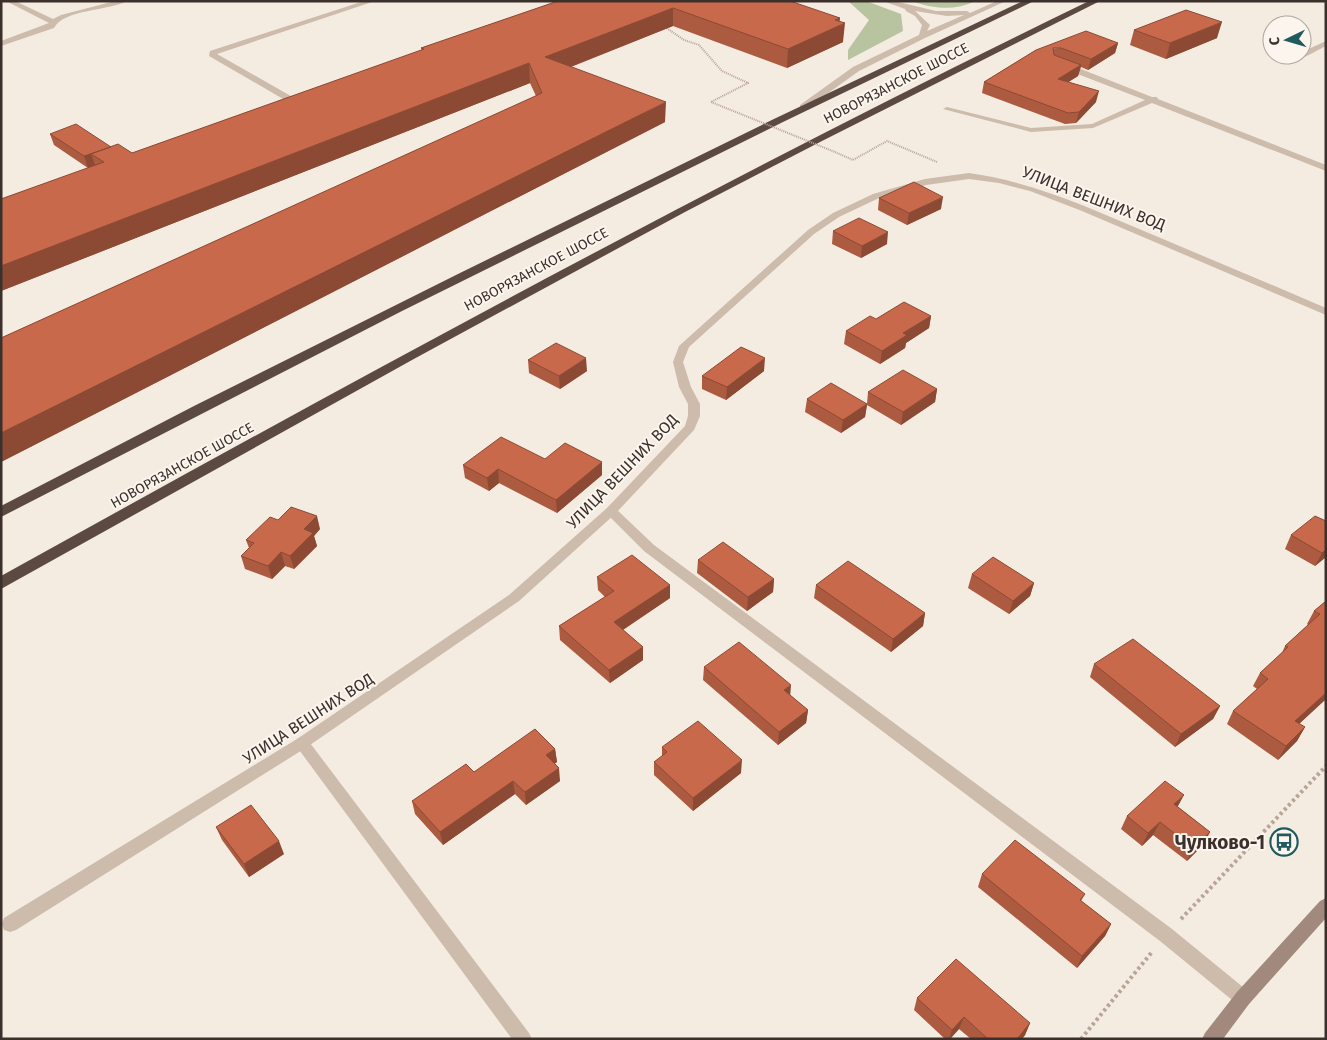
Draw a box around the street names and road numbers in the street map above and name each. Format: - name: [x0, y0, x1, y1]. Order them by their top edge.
- street label: НОВОРЯЗАНСКОЕ ШОССЕ: [821, 39, 972, 128]
- street label: УЛИЦА ВЕШНИХ ВОД: [1019, 162, 1168, 235]
- street label: НОВОРЯЗАНСКОЕ ШОССЕ: [461, 224, 611, 315]
- street label: УЛИЦА ВЕШНИХ ВОД: [563, 410, 682, 533]
- street label: НОВОРЯЗАНСКОЕ ШОССЕ: [108, 419, 257, 512]
- street label: УЛИЦА ВЕШНИХ ВОД: [239, 669, 377, 768]

